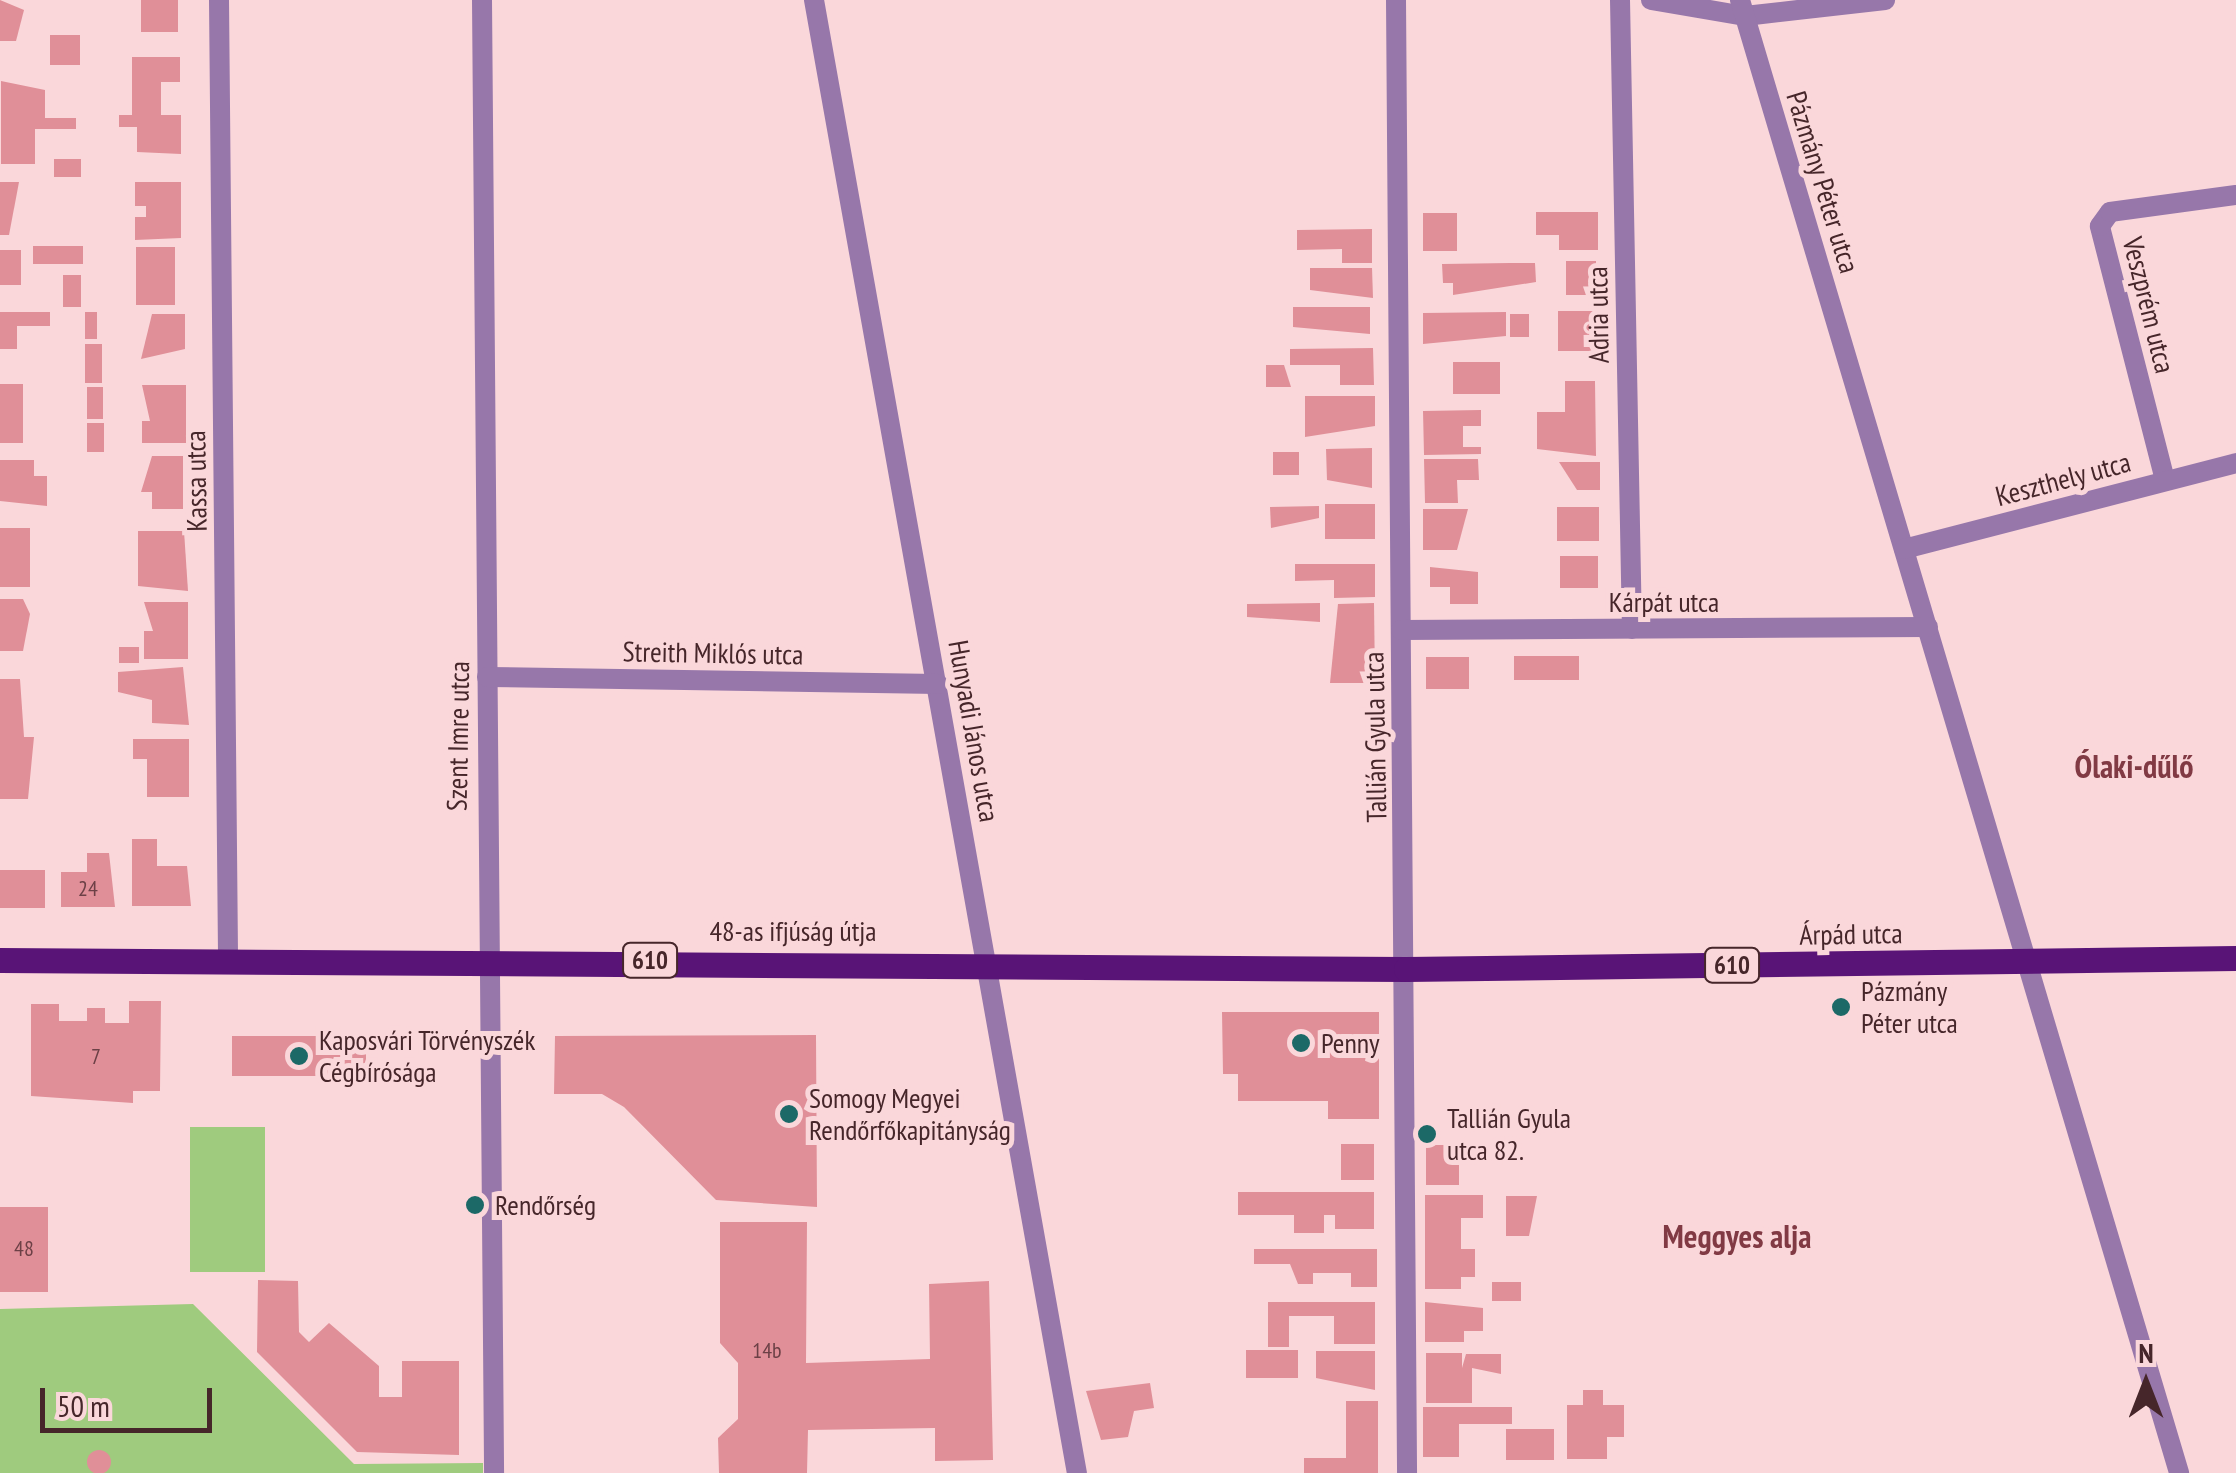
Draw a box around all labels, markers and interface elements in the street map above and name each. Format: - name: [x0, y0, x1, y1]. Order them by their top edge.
- street label: Pázmány Péter utca: [1779, 87, 1867, 277]
- street label: Veszprém utca: [2116, 233, 2182, 377]
- street label: Adria utca: [1580, 266, 1616, 364]
- street label: Kassa utca: [178, 430, 214, 532]
- street label: Keszthely utca: [1991, 445, 2135, 513]
- street label: Kárpát utca: [1609, 585, 1719, 619]
- street label: Streith Miklós utca: [622, 635, 804, 671]
- street label: Hunyadi János utca: [941, 638, 1007, 824]
- street label: Tallián Gyula utca: [1357, 651, 1393, 823]
- street label: Szent Imre utca: [440, 661, 476, 811]
- district label: Ólaki-dűlő: [2074, 747, 2194, 785]
- house number: 24: [78, 876, 98, 902]
- street label: 48-as ifjúság útja: [709, 914, 877, 948]
- street label: Árpád utca: [1799, 916, 1903, 952]
- road number: 610: [620, 940, 680, 980]
- road number: 610: [1702, 945, 1762, 985]
- place label: Pázmány Péter utca: [1861, 974, 1958, 1040]
- marker: Pázmány Péter utca: [1830, 996, 1852, 1018]
- place label: Kaposvári Törvényszék Cégbírósága: [319, 1023, 536, 1089]
- place label: Penny: [1321, 1026, 1379, 1060]
- marker: Penny: [1290, 1032, 1312, 1054]
- house number: 7: [91, 1044, 101, 1070]
- marker: Kaposvári Törvényszék Cégbírósága: [288, 1045, 310, 1067]
- place label: Somogy Megyei Rendőrfőkapitányság: [809, 1081, 1011, 1147]
- place label: Tallián Gyula utca 82.: [1447, 1101, 1571, 1167]
- marker: Somogy Megyei Rendőrfőkapitányság: [778, 1103, 800, 1125]
- marker: Tallián Gyula utca 82.: [1416, 1123, 1438, 1145]
- place label: Rendőrség: [495, 1188, 596, 1222]
- marker: Rendőrség: [464, 1194, 486, 1216]
- district label: Meggyes alja: [1663, 1217, 1811, 1255]
- house number: 48: [14, 1236, 34, 1262]
- north arrow: [2096, 1333, 2196, 1433]
- text: N: [2138, 1334, 2154, 1371]
- house number: 14b: [752, 1338, 782, 1364]
- scale bar: [45, 1368, 218, 1430]
- text: 50 m: [57, 1386, 110, 1425]

